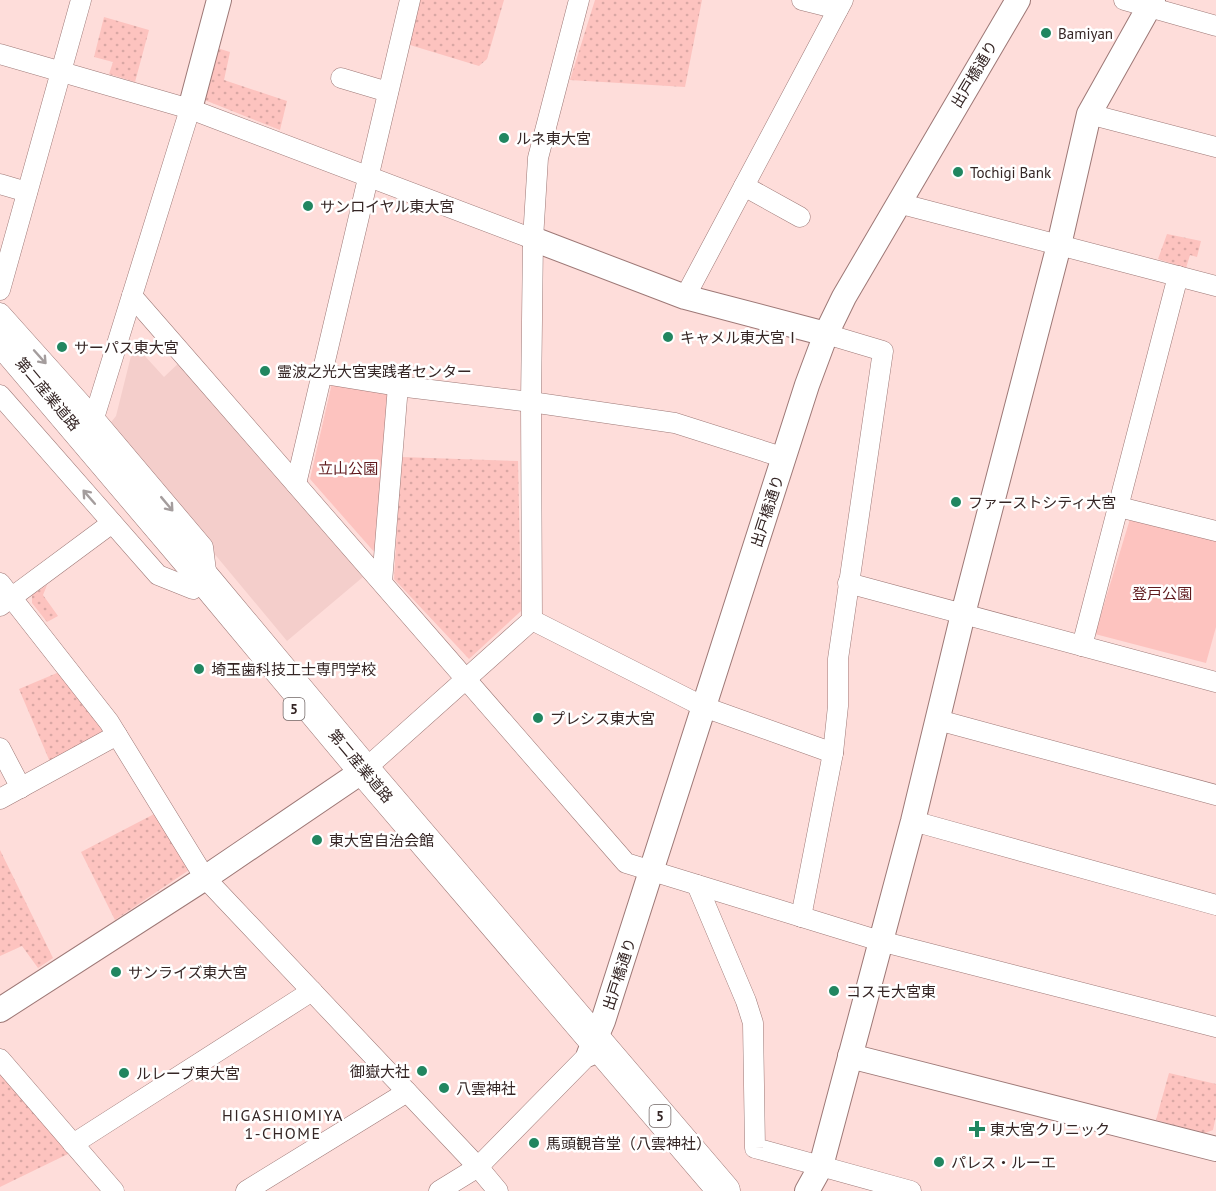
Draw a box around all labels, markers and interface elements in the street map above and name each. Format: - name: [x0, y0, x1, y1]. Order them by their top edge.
- place label: Bamiyan: [1058, 24, 1113, 43]
- marker: Bamiyan: [1039, 26, 1053, 40]
- street label: 出戸橋通り: [947, 37, 1001, 111]
- place label: ルネ東大宮: [516, 129, 591, 148]
- marker: ルネ東大宮: [497, 131, 511, 145]
- place label: Tochigi Bank: [970, 163, 1052, 182]
- marker: Tochigi Bank: [951, 165, 965, 179]
- place label: サンロイヤル東大宮: [320, 197, 455, 216]
- marker: サンロイヤル東大宮: [301, 199, 315, 213]
- place label: キャメル東大宮Ⅰ: [680, 328, 800, 347]
- marker: キャメル東大宮Ⅰ: [661, 330, 675, 344]
- place label: サーパス東大宮: [74, 338, 179, 357]
- marker: サーパス東大宮: [55, 340, 69, 354]
- one-way arrow: [32, 349, 47, 364]
- street label: 第二産業道路: [12, 353, 84, 435]
- place label: 霊波之光大宮実践者センター: [277, 362, 472, 381]
- marker: 霊波之光大宮実践者センター: [258, 364, 272, 378]
- park label: 立山公園: [318, 459, 378, 478]
- street label: 出戸橋通り: [746, 472, 788, 550]
- one-way arrow: [82, 489, 96, 504]
- place label: ファーストシティ大宮: [968, 493, 1116, 512]
- marker: ファーストシティ大宮: [949, 495, 963, 509]
- one-way arrow: [160, 496, 174, 511]
- park label: 登戸公園: [1132, 584, 1192, 603]
- place label: 埼玉歯科技工士専門学校: [211, 660, 376, 679]
- marker: 埼玉歯科技工士専門学校: [192, 662, 206, 676]
- road number: 5: [284, 698, 304, 720]
- place label: プレシス東大宮: [550, 709, 655, 728]
- marker: プレシス東大宮: [531, 711, 545, 725]
- street label: 第二産業道路: [325, 725, 397, 807]
- place label: 東大宮自治会館: [329, 831, 434, 850]
- marker: 東大宮自治会館: [310, 833, 324, 847]
- street label: 出戸橋通り: [598, 935, 640, 1013]
- place label: サンライズ東大宮: [128, 963, 248, 982]
- marker: サンライズ東大宮: [109, 965, 123, 979]
- place label: コスモ大宮東: [846, 982, 936, 1001]
- marker: コスモ大宮東: [827, 984, 841, 998]
- place label: 御嶽大社: [350, 1062, 410, 1081]
- place label: ルレーブ東大宮: [136, 1064, 240, 1083]
- marker: 御嶽大社: [415, 1064, 429, 1078]
- marker: ルレーブ東大宮: [117, 1066, 131, 1080]
- place label: 八雲神社: [456, 1079, 516, 1098]
- marker: 八雲神社: [437, 1081, 451, 1095]
- district label: HIGASHIOMIYA 1-CHOME: [222, 1105, 344, 1143]
- road number: 5: [650, 1105, 670, 1127]
- marker: 東大宮クリニック: [968, 1120, 986, 1138]
- place label: 東大宮クリニック: [990, 1120, 1110, 1139]
- place label: 馬頭観音堂（八雲神社）: [546, 1134, 711, 1153]
- marker: 馬頭観音堂（八雲神社）: [527, 1136, 541, 1150]
- place label: パレス・ルーエ: [951, 1153, 1056, 1172]
- marker: パレス・ルーエ: [932, 1155, 946, 1169]

